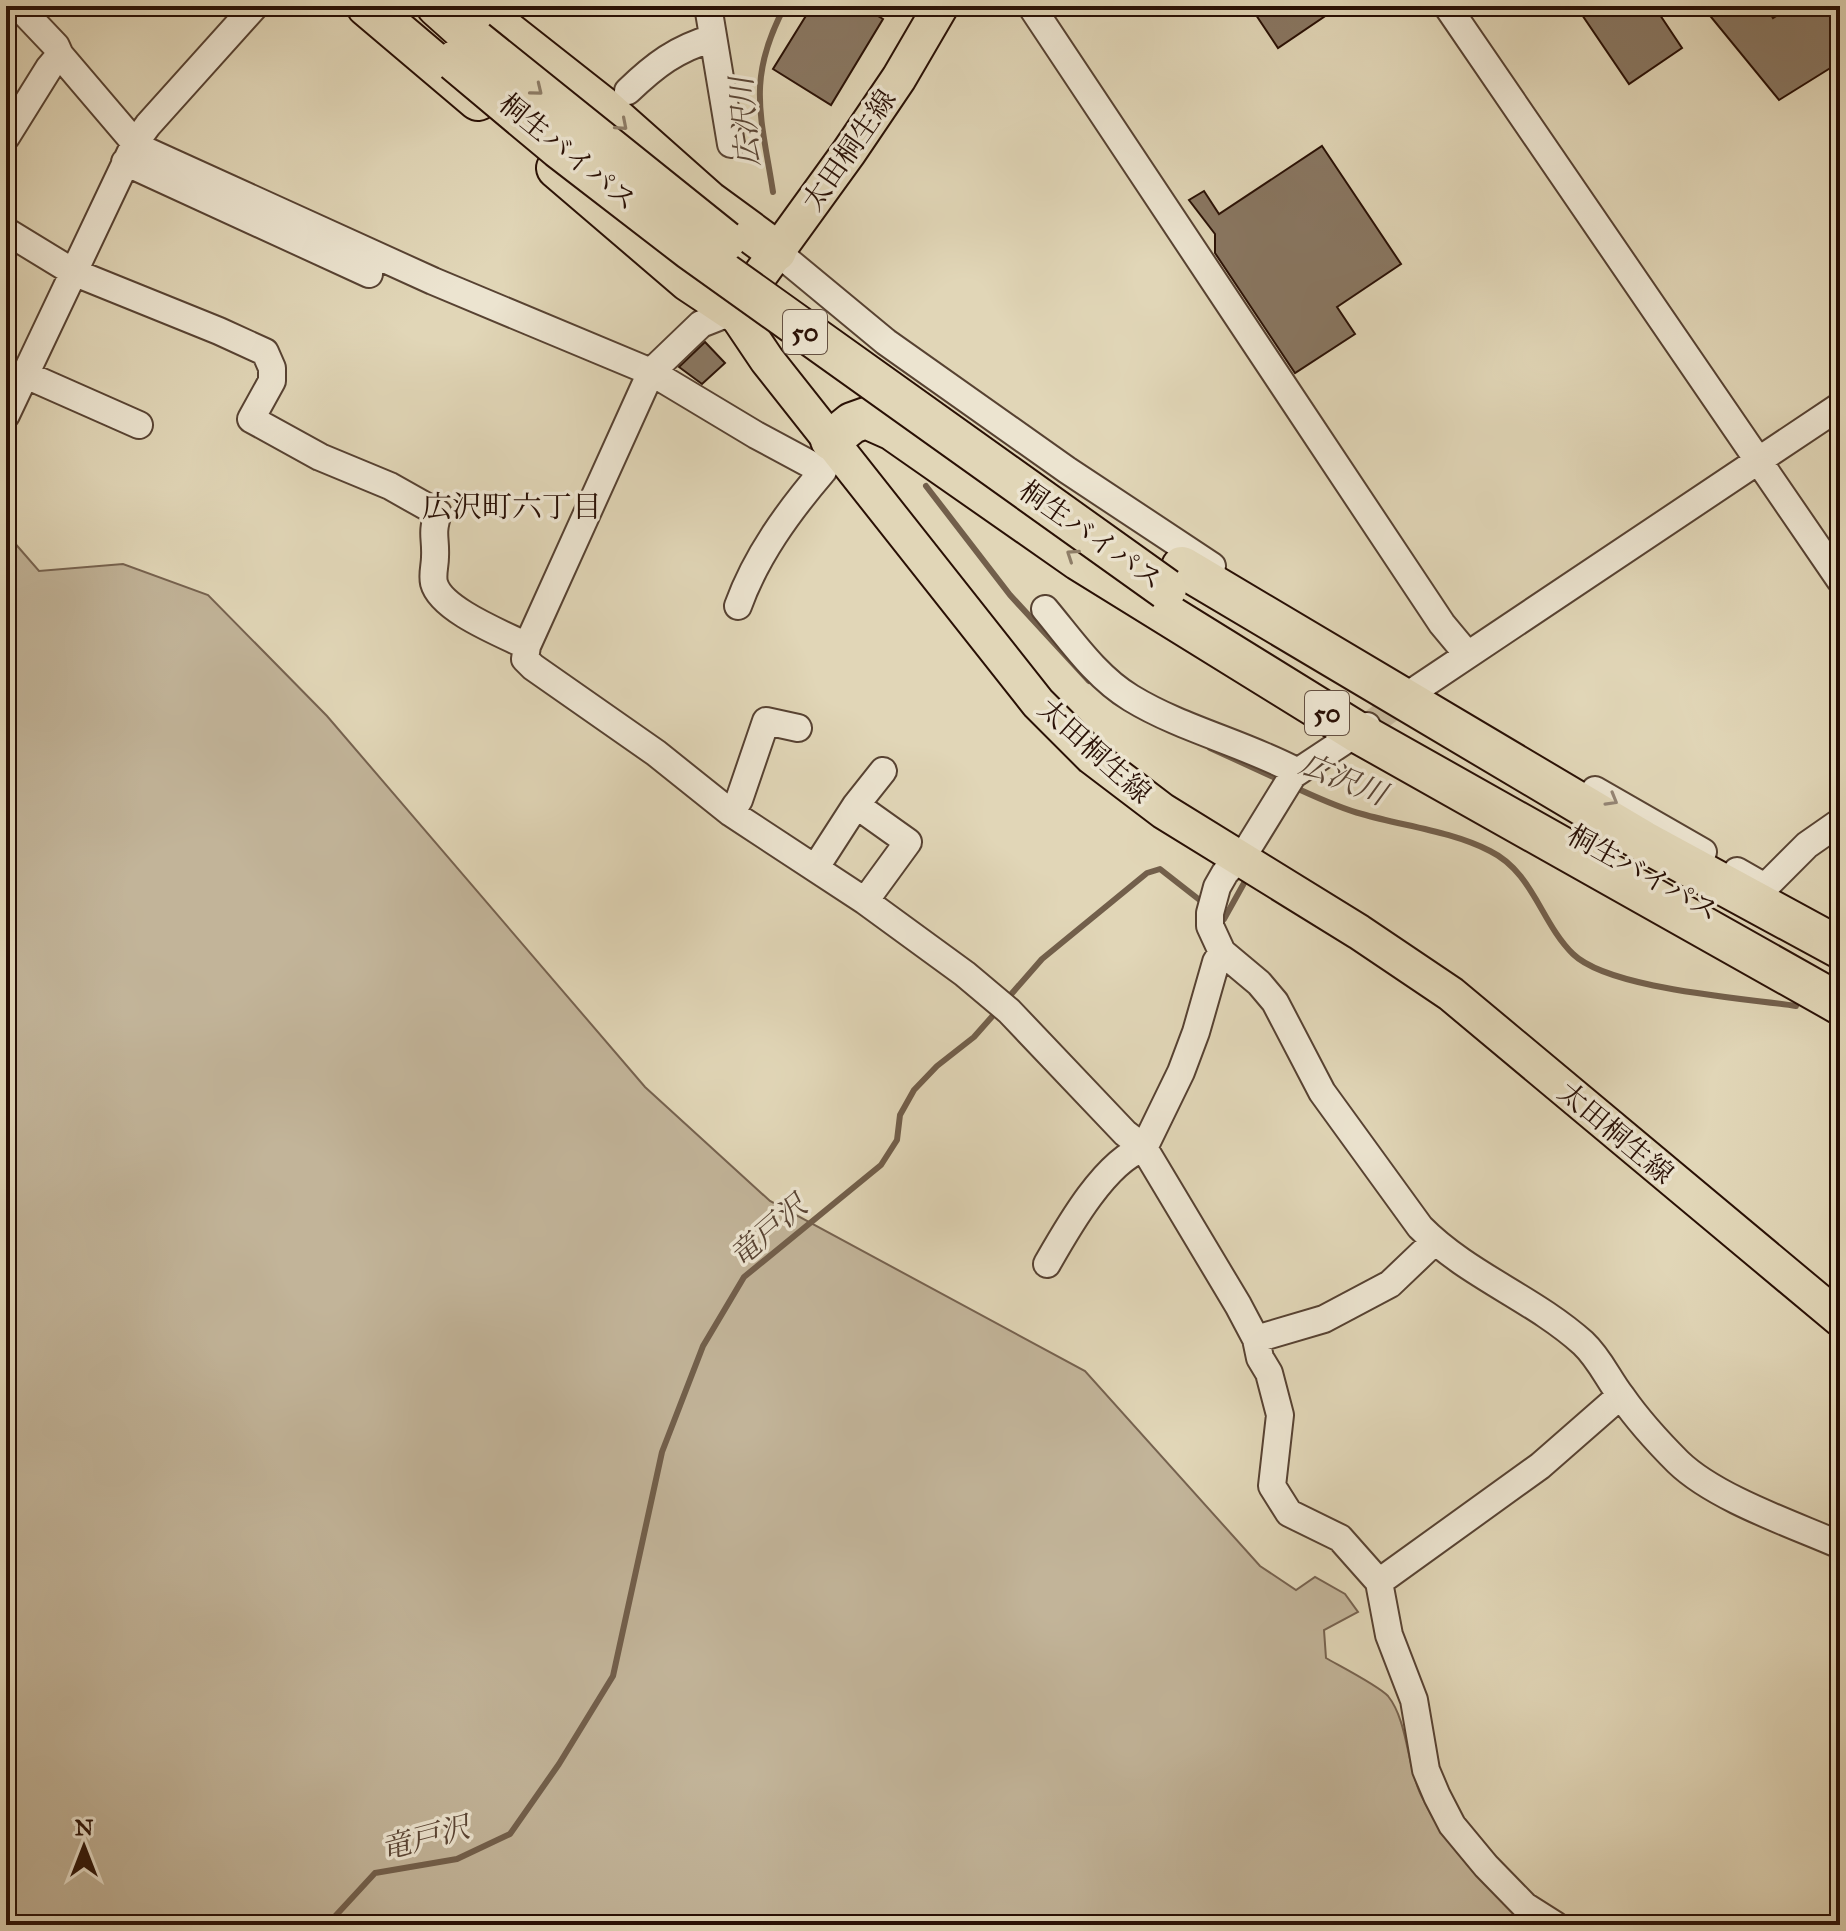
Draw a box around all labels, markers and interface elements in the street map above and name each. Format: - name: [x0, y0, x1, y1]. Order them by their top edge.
- water label: 広沢川: [723, 73, 767, 168]
- one-way arrow: [527, 80, 542, 95]
- street label: 太田桐生線: [795, 83, 903, 217]
- street label: 桐生バイパス: [492, 86, 644, 218]
- one-way arrow: [613, 115, 628, 129]
- road number: 50: [783, 310, 827, 354]
- street label: 桐生バイパス: [1012, 473, 1170, 597]
- district label: 広沢町六丁目: [422, 489, 602, 525]
- one-way arrow: [1067, 550, 1081, 565]
- street label: 太田桐生線: [1031, 691, 1159, 811]
- road number: 50: [1305, 691, 1349, 735]
- water label: 広沢川: [1295, 745, 1394, 814]
- one-way arrow: [1603, 790, 1618, 806]
- street label: 桐生バイパス: [1561, 817, 1725, 929]
- street label: 太田桐生線: [1551, 1075, 1681, 1191]
- water label: 竜戸沢: [722, 1185, 817, 1274]
- north arrow: [44, 1807, 124, 1887]
- water label: 竜戸沢: [377, 1808, 477, 1867]
- text: N: [75, 1814, 94, 1841]

